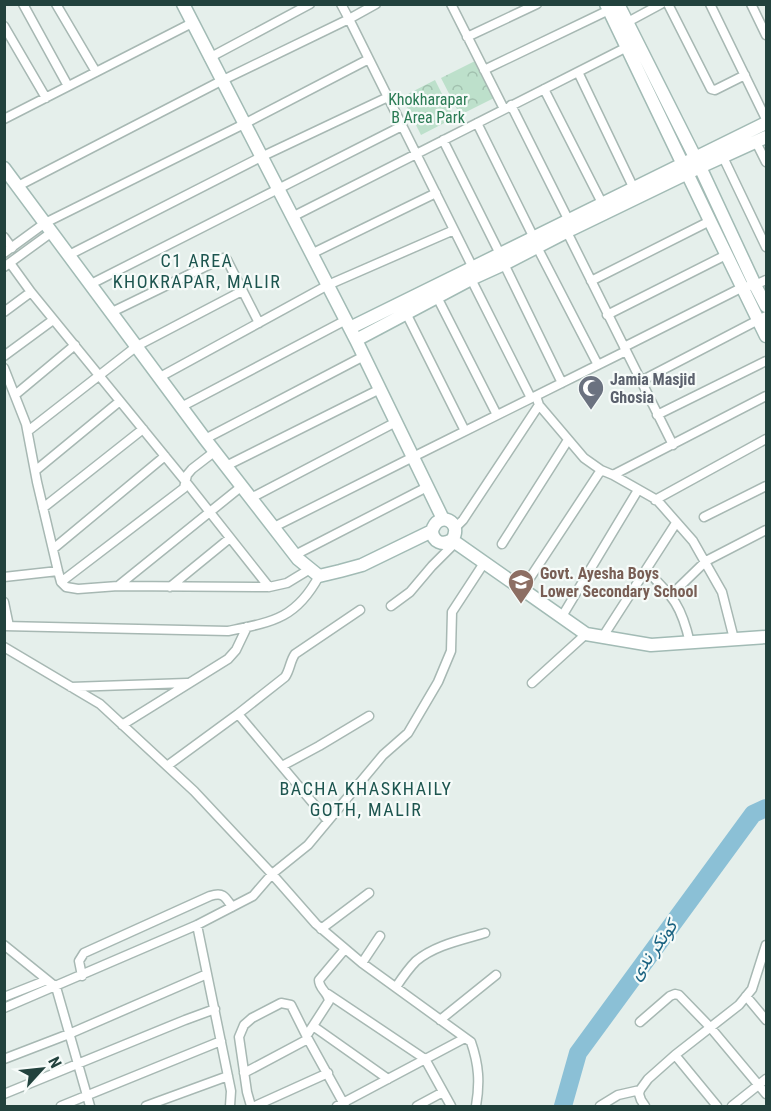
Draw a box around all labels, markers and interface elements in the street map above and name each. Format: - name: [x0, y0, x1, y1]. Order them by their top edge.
- park label: Khokharapar B Area Park: [388, 90, 468, 127]
- district label: C1 AREA KHOKRAPAR, MALIR: [113, 250, 281, 292]
- place label: Jamia Masjid Ghosia: [610, 370, 695, 407]
- mosque icon: Jamia Masjid Ghosia: [576, 373, 606, 411]
- place label: Govt. Ayesha Boys Lower Secondary School: [540, 564, 697, 601]
- school or university icon: Govt. Ayesha Boys Lower Secondary School: [506, 567, 536, 605]
- district label: BACHA KHASKHAILY GOTH, MALIR: [280, 778, 452, 820]
- water label: کونکر ندی: [624, 913, 684, 984]
- north arrow: [12, 1039, 72, 1099]
- text: N: [44, 1054, 66, 1071]

